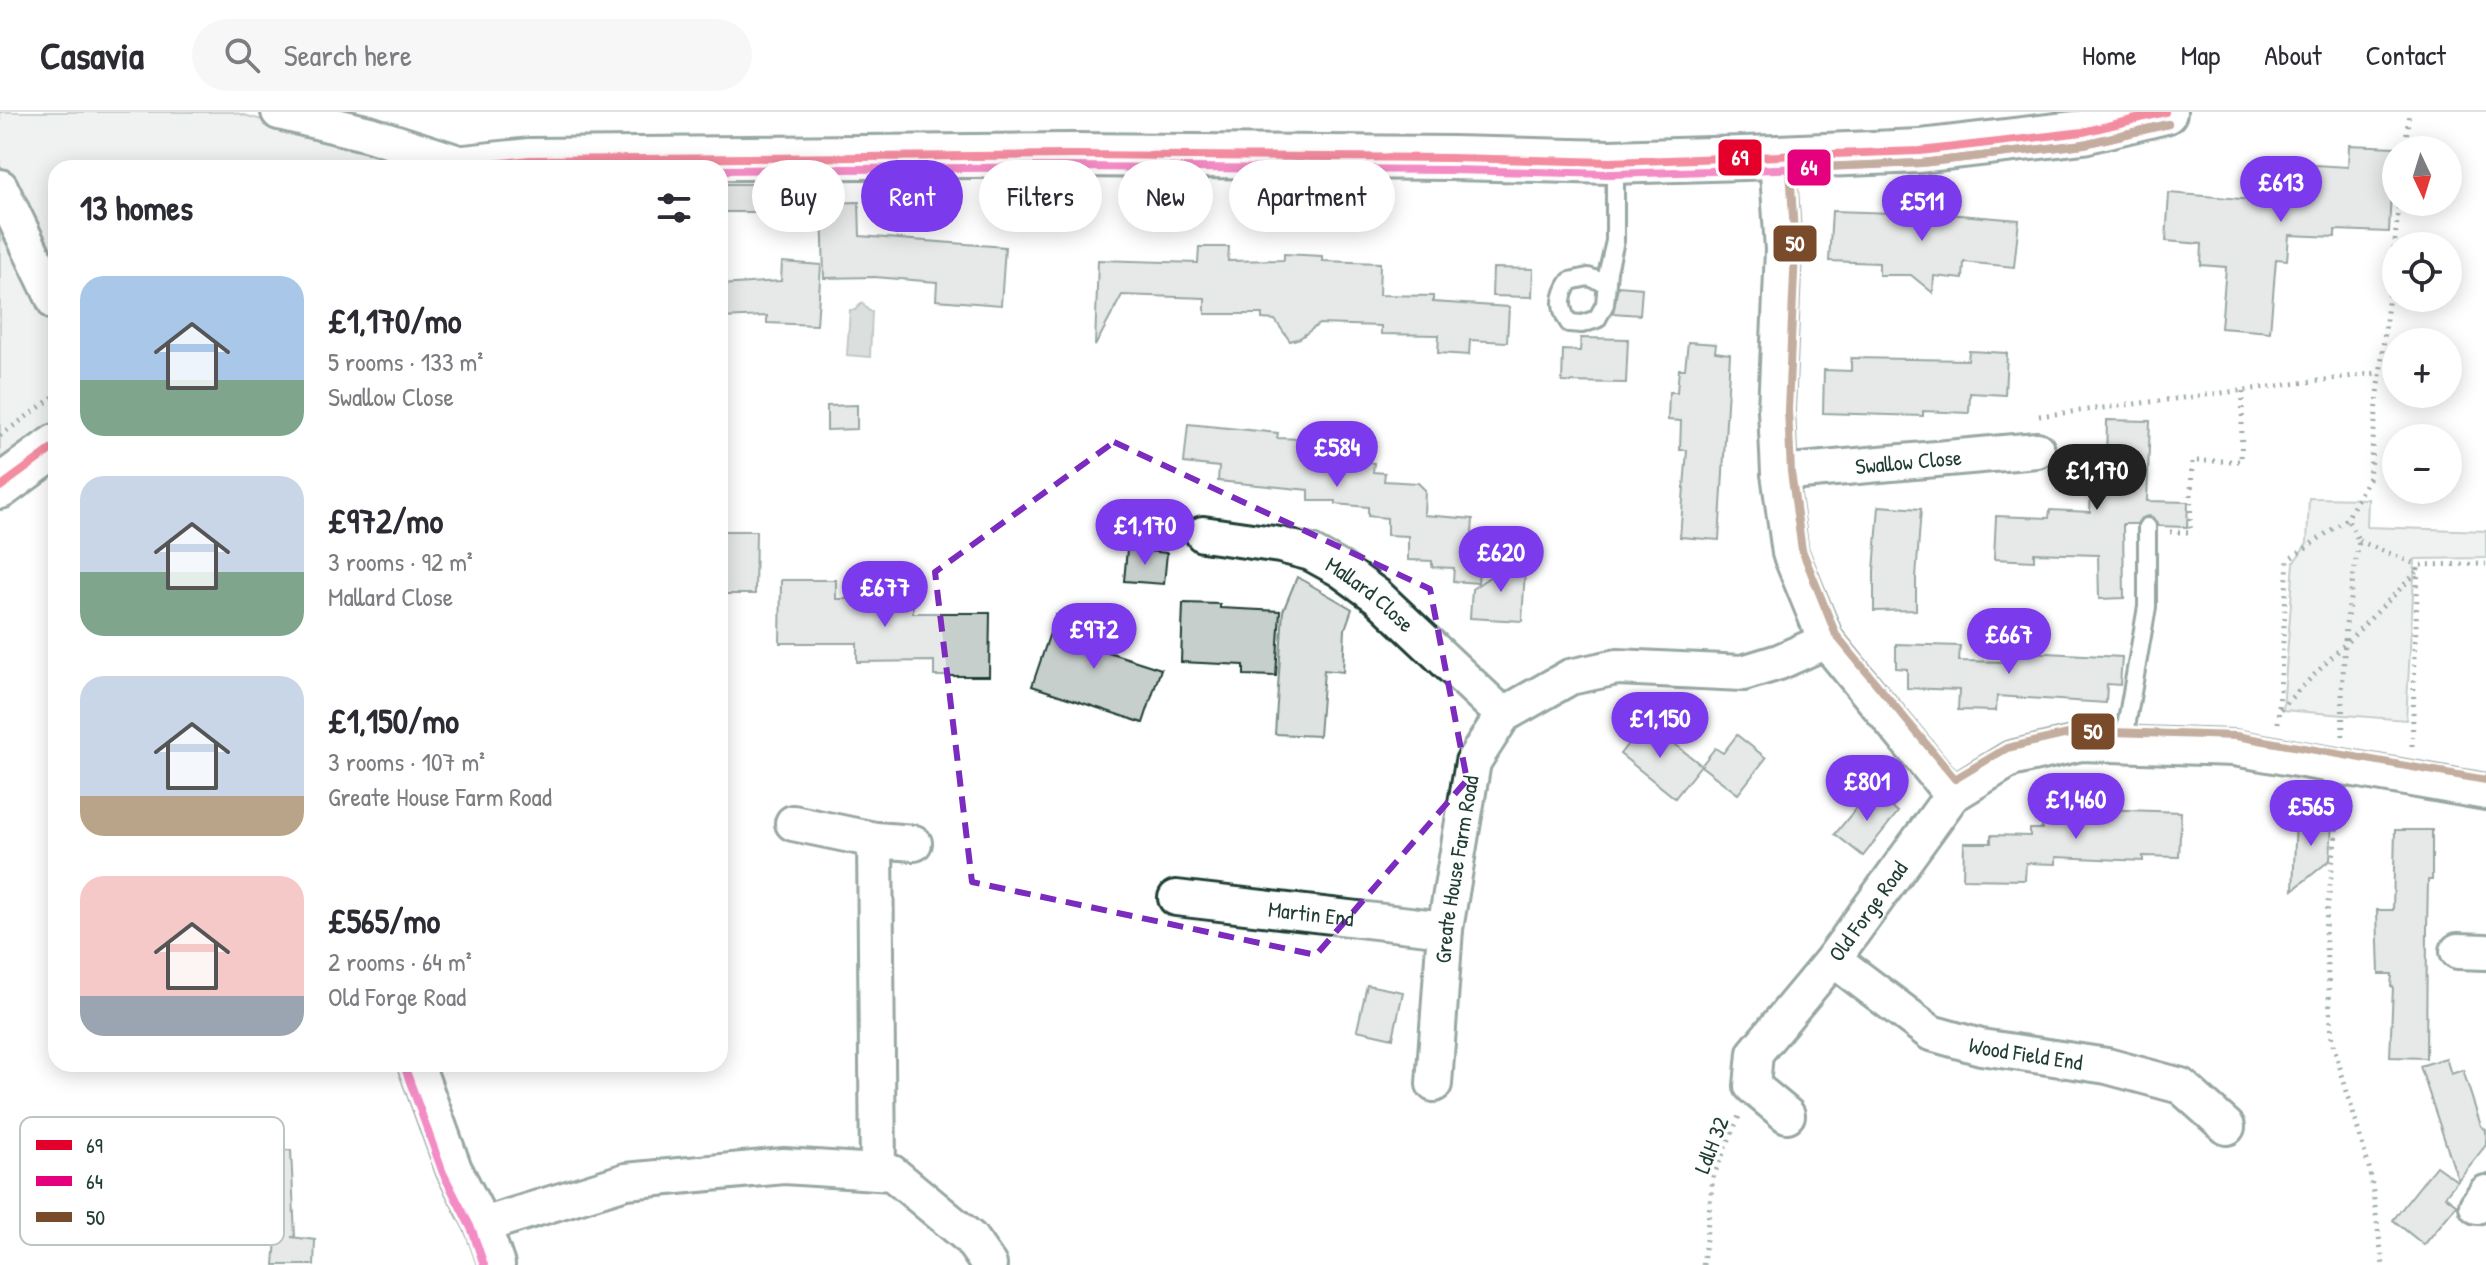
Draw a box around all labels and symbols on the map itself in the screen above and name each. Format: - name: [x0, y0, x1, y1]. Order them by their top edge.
- north arrow: [2382, 136, 2462, 216]
- line badge: 69: [1717, 138, 1763, 177]
- text: 69: [1732, 142, 1748, 172]
- line badge: 64: [1786, 148, 1832, 187]
- text: 64: [1800, 152, 1818, 182]
- pin: £613: [2234, 156, 2328, 224]
- pin: £511: [1875, 175, 1969, 243]
- line badge: 50: [1772, 224, 1818, 263]
- text: 50: [1785, 228, 1805, 258]
- pin: £584: [1290, 421, 1384, 489]
- street label: Swallow Close: [1854, 442, 1963, 481]
- pin: £1,170: [2032, 444, 2162, 512]
- pin: £1,170: [1080, 499, 1210, 567]
- pin: £620: [1454, 526, 1548, 594]
- street label: Mallard Close: [1321, 549, 1421, 639]
- pin: £677: [838, 561, 932, 629]
- pin: £972: [1047, 603, 1141, 671]
- pin: £667: [1962, 608, 2056, 676]
- pin: £1,150: [1595, 692, 1725, 760]
- line badge: 50: [2070, 712, 2116, 751]
- text: 50: [2083, 716, 2103, 746]
- pin: £801: [1820, 755, 1914, 823]
- street label: Greate House Farm Road: [1428, 773, 1486, 964]
- pin: £1,460: [2011, 773, 2141, 841]
- pin: £565: [2264, 780, 2358, 848]
- street label: Old Forge Road: [1821, 855, 1915, 967]
- street label: Martin End: [1267, 894, 1356, 933]
- street label: Wood Field End: [1965, 1029, 2085, 1077]
- street label: LdlH 32: [1687, 1112, 1736, 1178]
- legend: [20, 1117, 284, 1245]
- text: 69: [86, 1130, 103, 1160]
- text: 64: [86, 1166, 103, 1196]
- text: 50: [86, 1202, 105, 1232]

